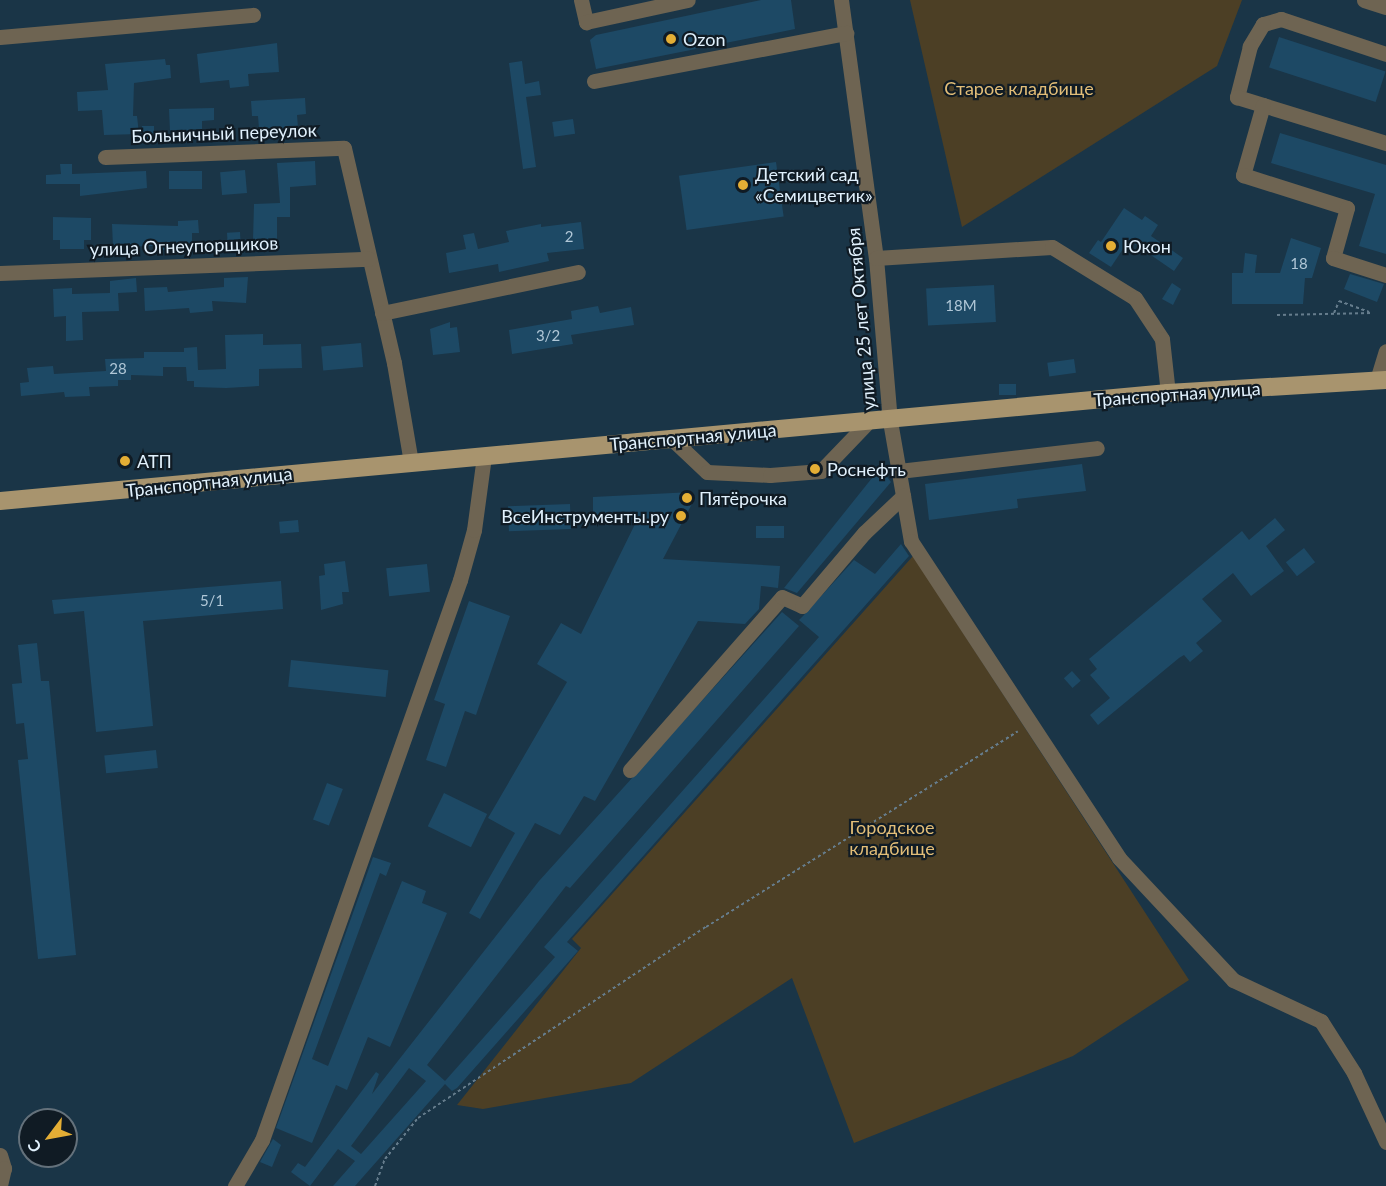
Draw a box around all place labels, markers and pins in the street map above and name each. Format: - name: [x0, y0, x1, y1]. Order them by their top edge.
- place label: Ozon: [683, 28, 725, 50]
- marker: Ozon: [664, 32, 678, 46]
- place label: Детский сад «Семицветик»: [755, 164, 873, 207]
- marker: Детский сад «Семицветик»: [736, 178, 750, 192]
- place label: Юкон: [1123, 235, 1171, 257]
- marker: Юкон: [1104, 239, 1118, 253]
- place label: АТП: [137, 450, 172, 472]
- marker: АТП: [118, 454, 132, 468]
- place label: Роснефть: [827, 458, 906, 480]
- marker: Роснефть: [808, 462, 822, 476]
- place label: Пятёрочка: [699, 487, 787, 509]
- marker: Пятёрочка: [680, 491, 694, 505]
- place label: ВсеИнструменты.ру: [501, 505, 669, 527]
- marker: ВсеИнструменты.ру: [674, 509, 688, 523]

